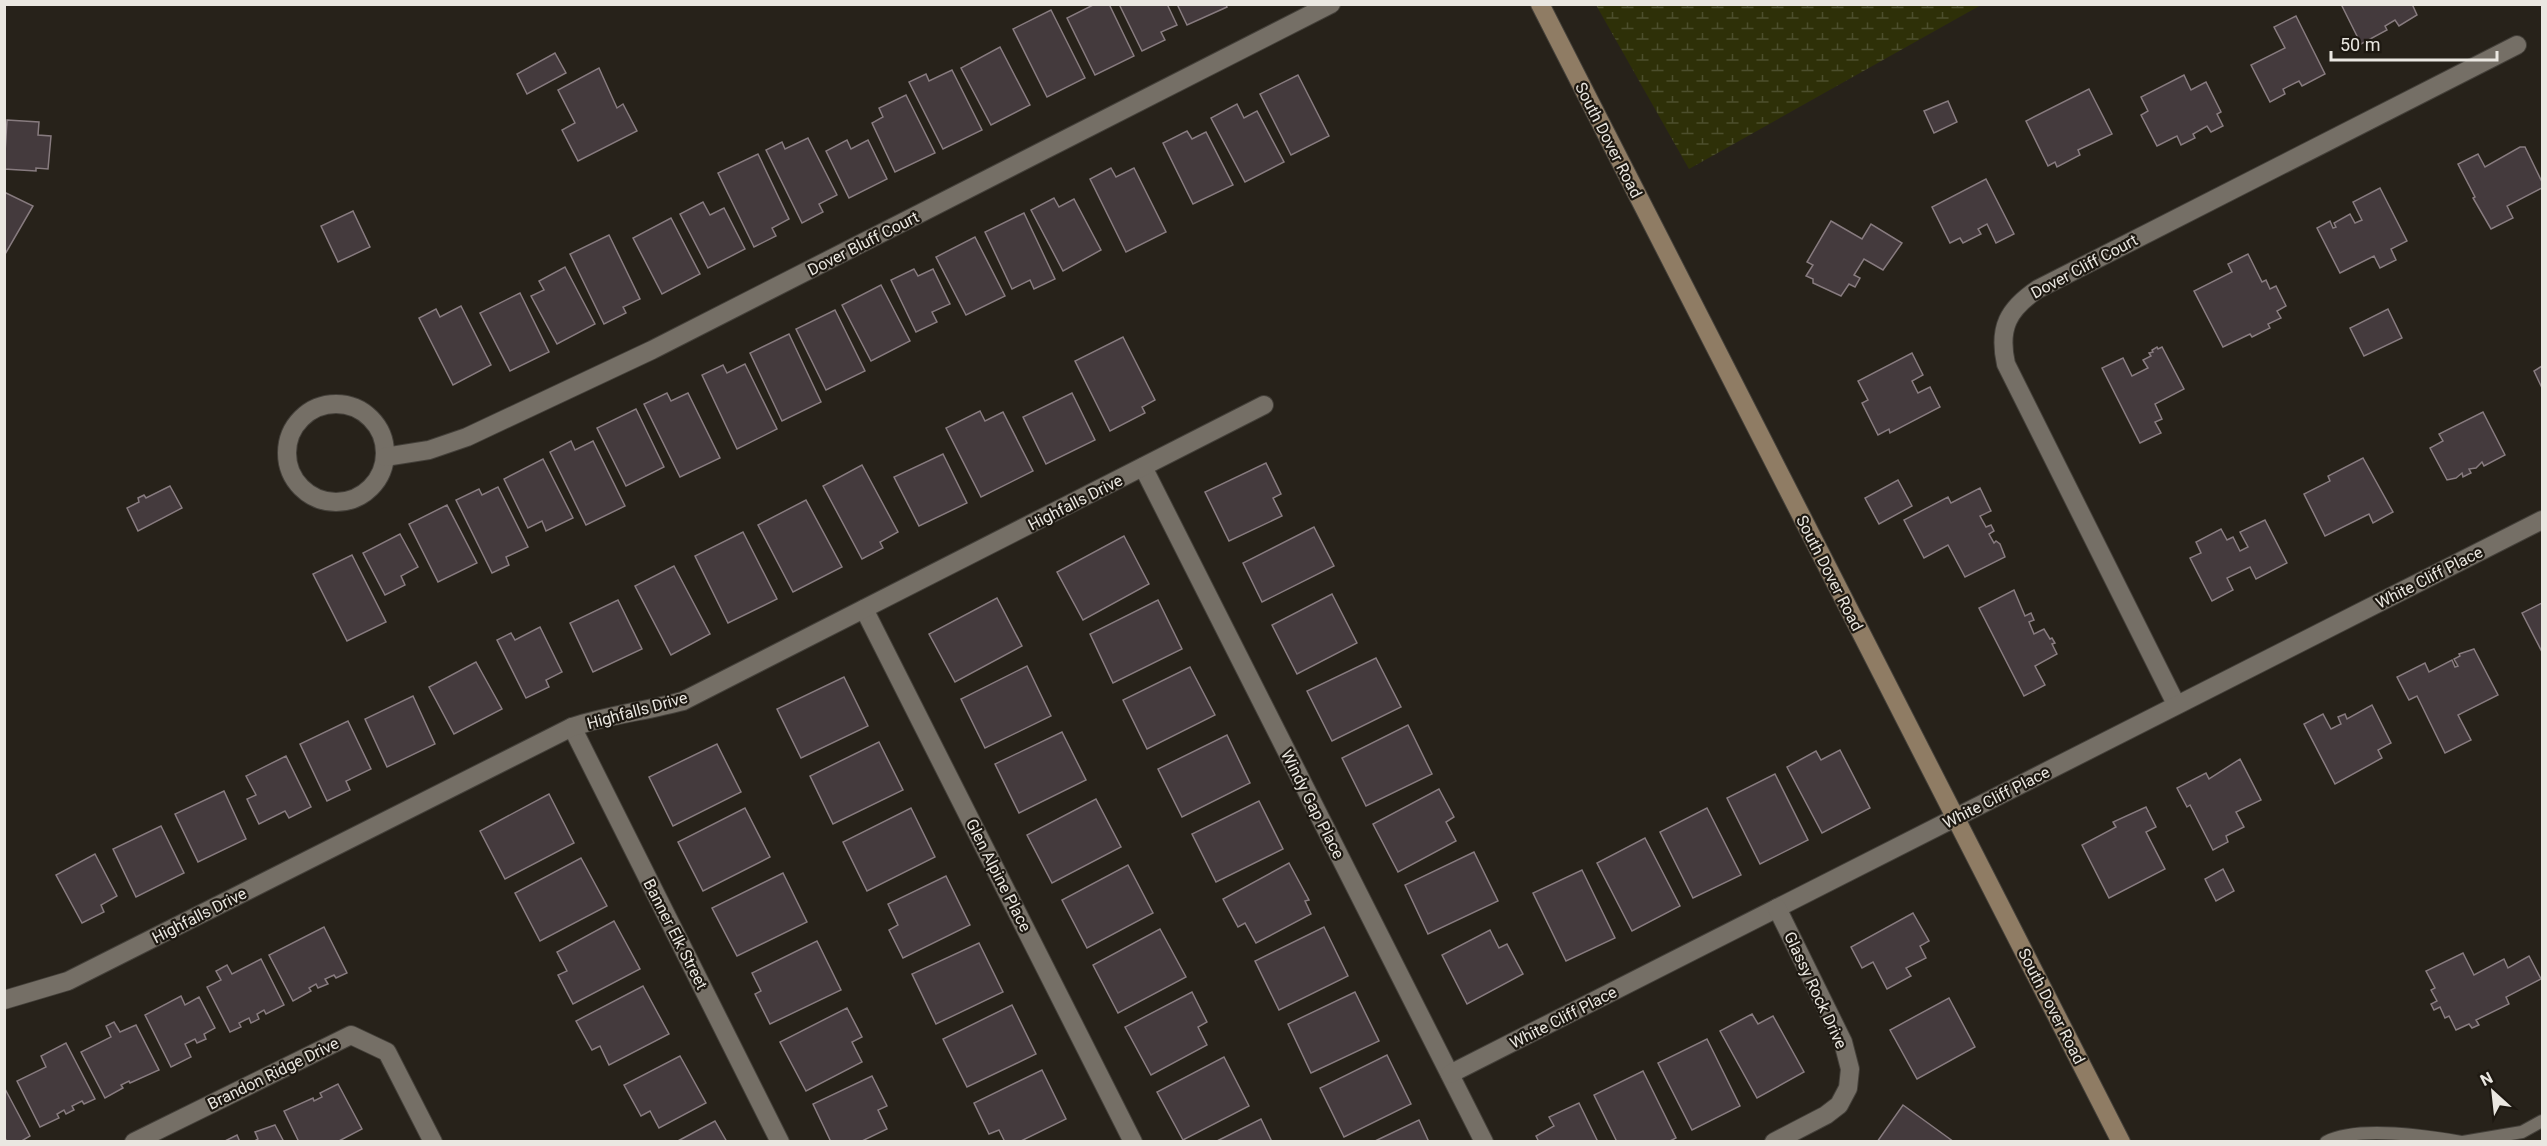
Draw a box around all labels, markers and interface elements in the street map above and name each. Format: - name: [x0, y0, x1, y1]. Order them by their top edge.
- scale bar: [2331, 24, 2498, 62]
- text: 50 m: [2340, 34, 2380, 55]
- street label: South Dover Road: [1571, 79, 1646, 201]
- street label: Dover Bluff Court: [804, 207, 922, 280]
- street label: Dover Cliff Court: [2028, 230, 2141, 302]
- street label: Highfalls Drive: [1025, 471, 1126, 534]
- street label: South Dover Road: [1792, 512, 1867, 634]
- street label: White Cliff Place: [2373, 542, 2486, 613]
- street label: Highfalls Drive: [585, 688, 689, 733]
- street label: Windy Gap Place: [1277, 747, 1348, 862]
- street label: White Cliff Place: [1940, 762, 2053, 833]
- street label: Glen Alpine Place: [962, 816, 1035, 935]
- street label: Banner Elk Street: [640, 876, 712, 993]
- street label: Highfalls Drive: [149, 884, 250, 947]
- street label: Glassy Rock Drive: [1780, 929, 1851, 1052]
- street label: South Dover Road: [2014, 945, 2089, 1067]
- street label: White Cliff Place: [1507, 982, 1620, 1053]
- street label: Brandon Ridge Drive: [204, 1033, 342, 1113]
- north arrow: [2463, 1062, 2523, 1122]
- text: N: [2477, 1068, 2496, 1090]

